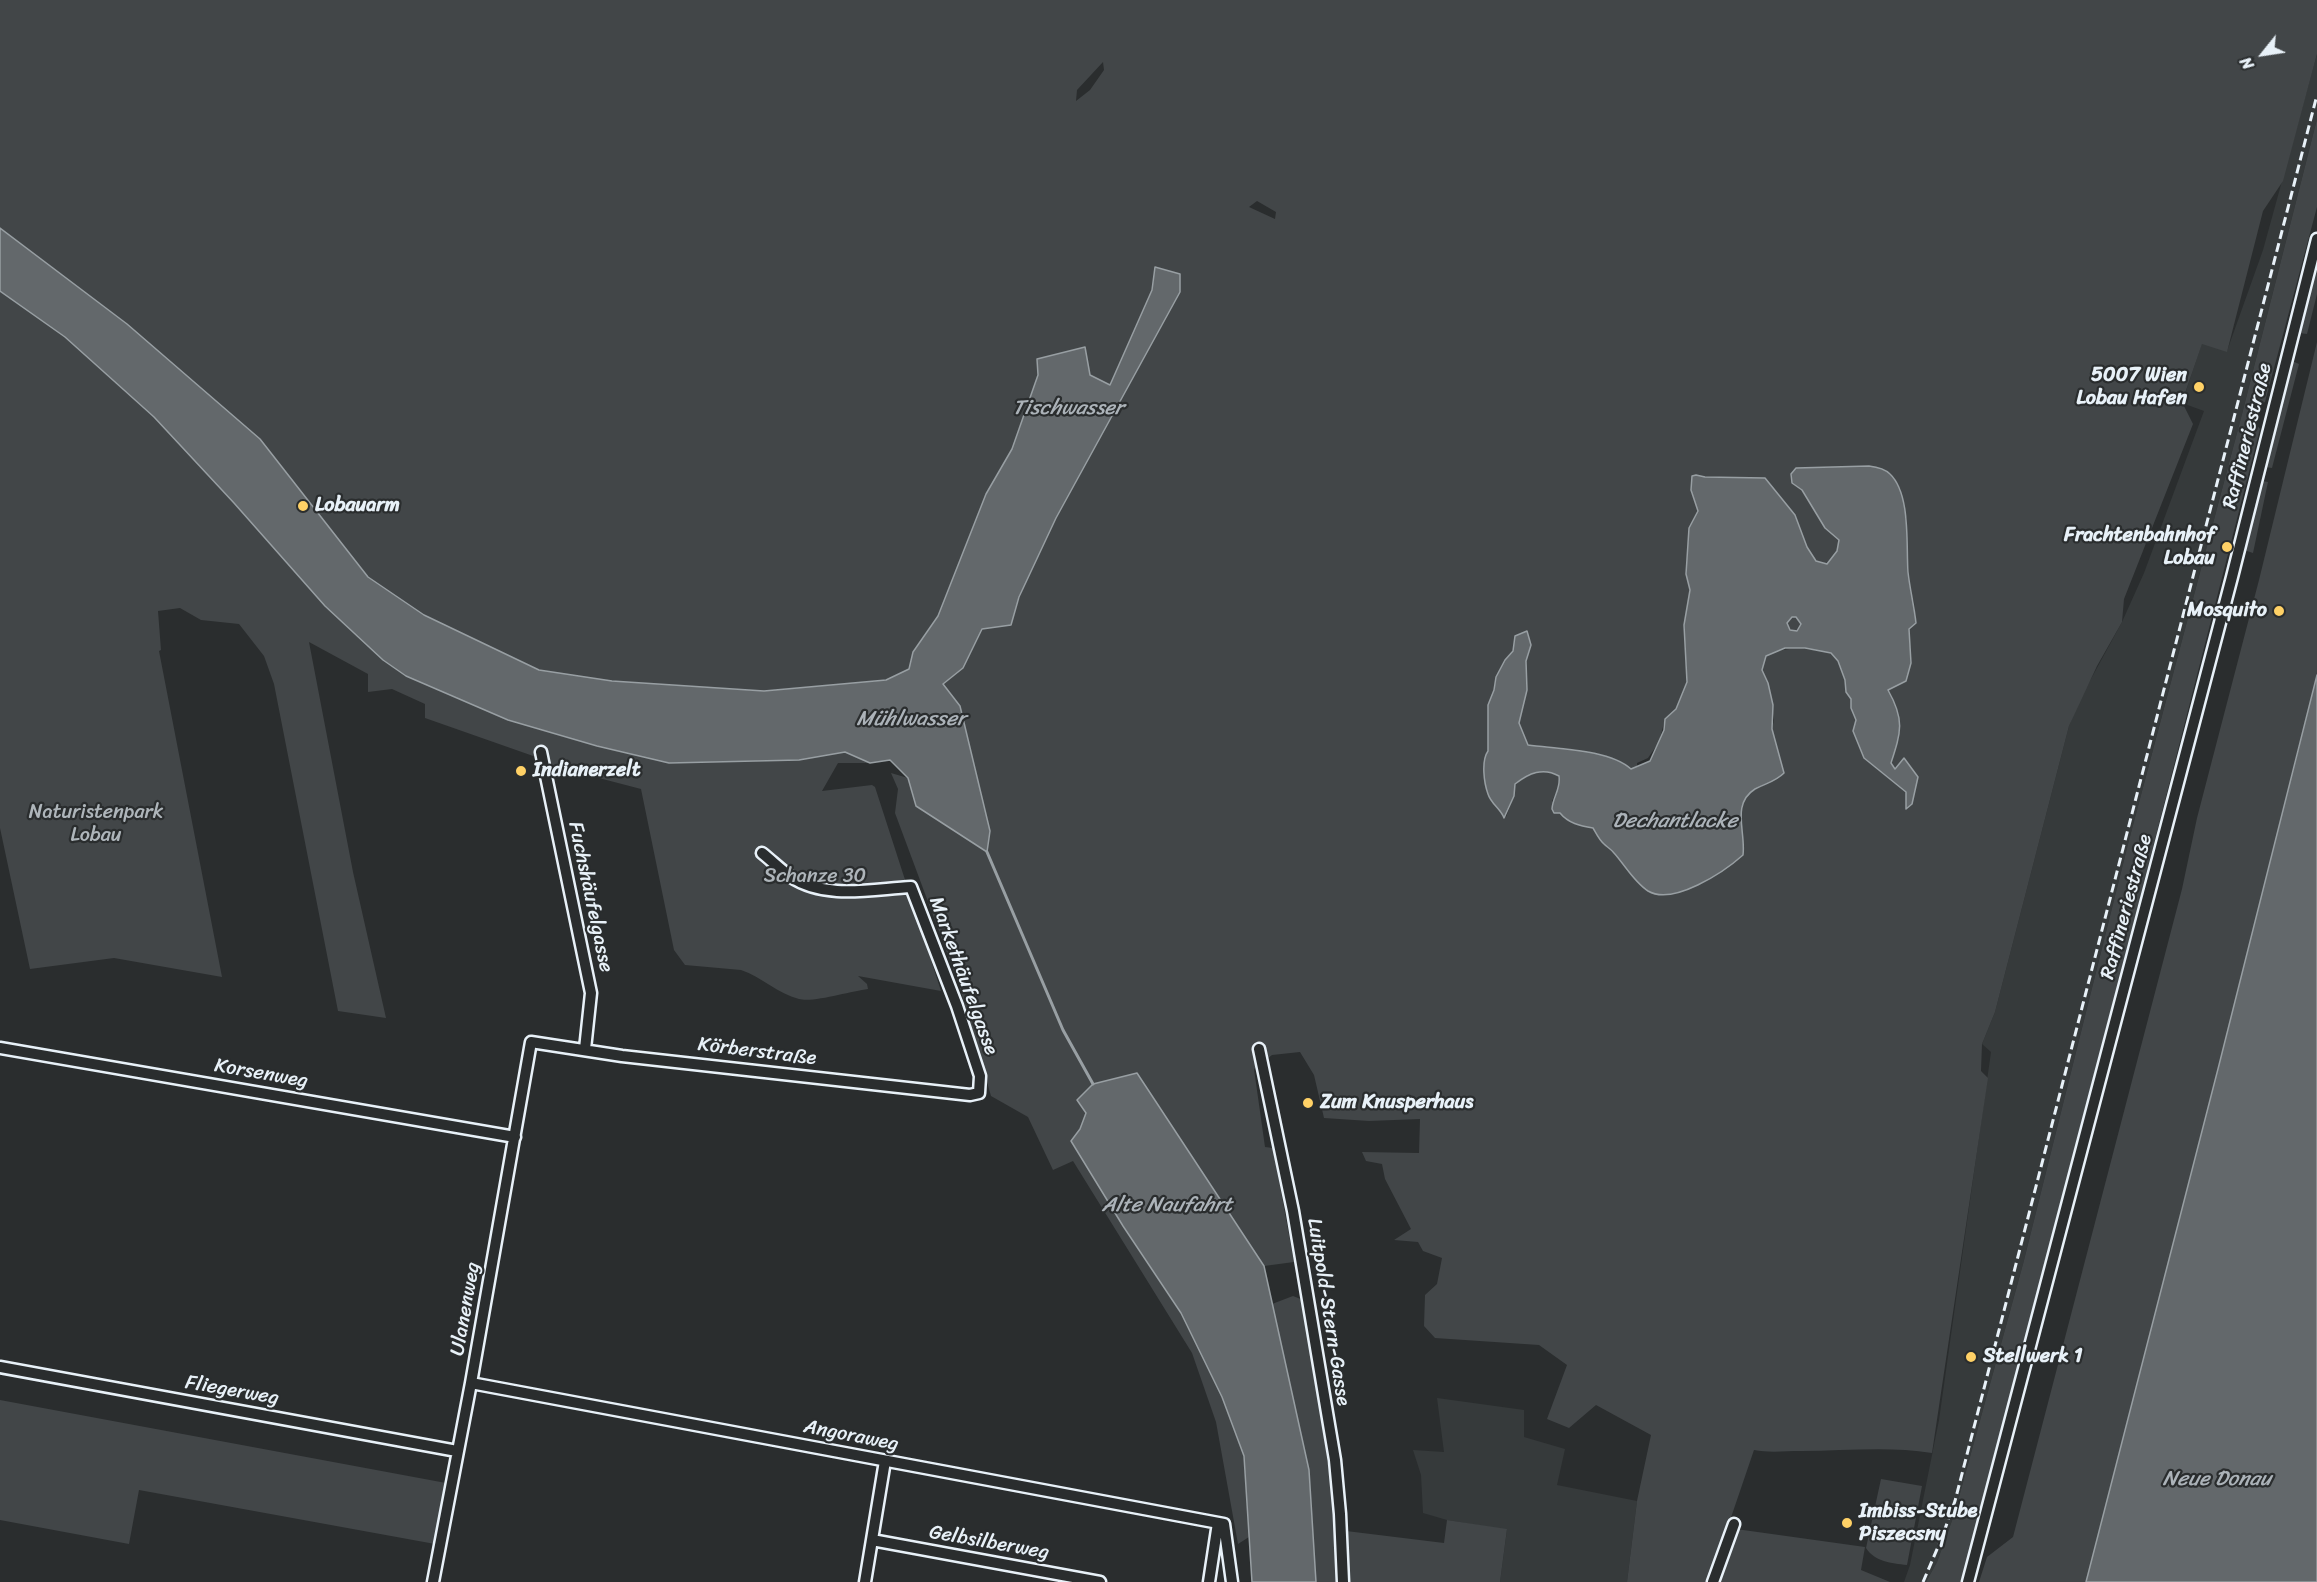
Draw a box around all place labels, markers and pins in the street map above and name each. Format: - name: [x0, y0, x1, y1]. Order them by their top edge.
- place label: 5007 Wien Lobau Hafen: [2077, 364, 2187, 411]
- marker: 5007 Wien Lobau Hafen: [2192, 380, 2206, 394]
- place label: Lobauarm: [315, 494, 400, 518]
- marker: Lobauarm: [296, 499, 310, 513]
- place label: Frachtenbahnhof Lobau: [2064, 524, 2215, 571]
- marker: Frachtenbahnhof Lobau: [2220, 540, 2234, 554]
- place label: Mosquito: [2187, 599, 2267, 623]
- marker: Mosquito: [2272, 604, 2286, 618]
- place label: Indianerzelt: [533, 759, 641, 783]
- marker: Indianerzelt: [514, 764, 528, 778]
- place label: Zum Knusperhaus: [1320, 1091, 1473, 1115]
- marker: Zum Knusperhaus: [1301, 1096, 1315, 1110]
- place label: Stellwerk 1: [1983, 1345, 2083, 1369]
- marker: Stellwerk 1: [1964, 1350, 1978, 1364]
- place label: Imbiss-Stube Piszecsny: [1859, 1500, 1977, 1547]
- marker: Imbiss-Stube Piszecsny: [1840, 1516, 1854, 1530]

